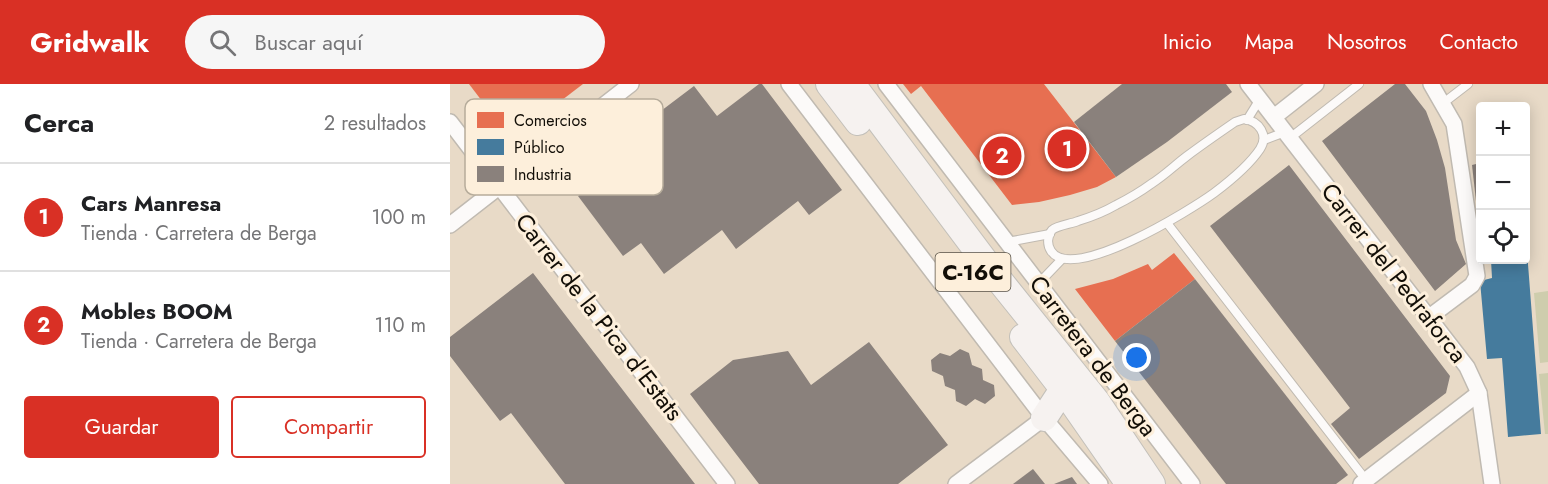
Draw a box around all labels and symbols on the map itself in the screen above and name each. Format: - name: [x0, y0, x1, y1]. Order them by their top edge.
- legend: [465, 99, 663, 195]
- text: Comercios: [514, 109, 587, 132]
- pin: 1: [1048, 126, 1086, 172]
- pin: 2: [982, 134, 1022, 178]
- text: Público: [514, 136, 565, 159]
- text: Industria: [514, 163, 571, 186]
- street label: Carrer del Pedraforca: [1313, 175, 1476, 370]
- street label: Carrer de la Pica d'Estats: [507, 205, 692, 428]
- road number: C-16C: [936, 253, 1010, 291]
- street label: Carretera de Berga: [1021, 268, 1166, 444]
- your location: [1122, 343, 1151, 372]

